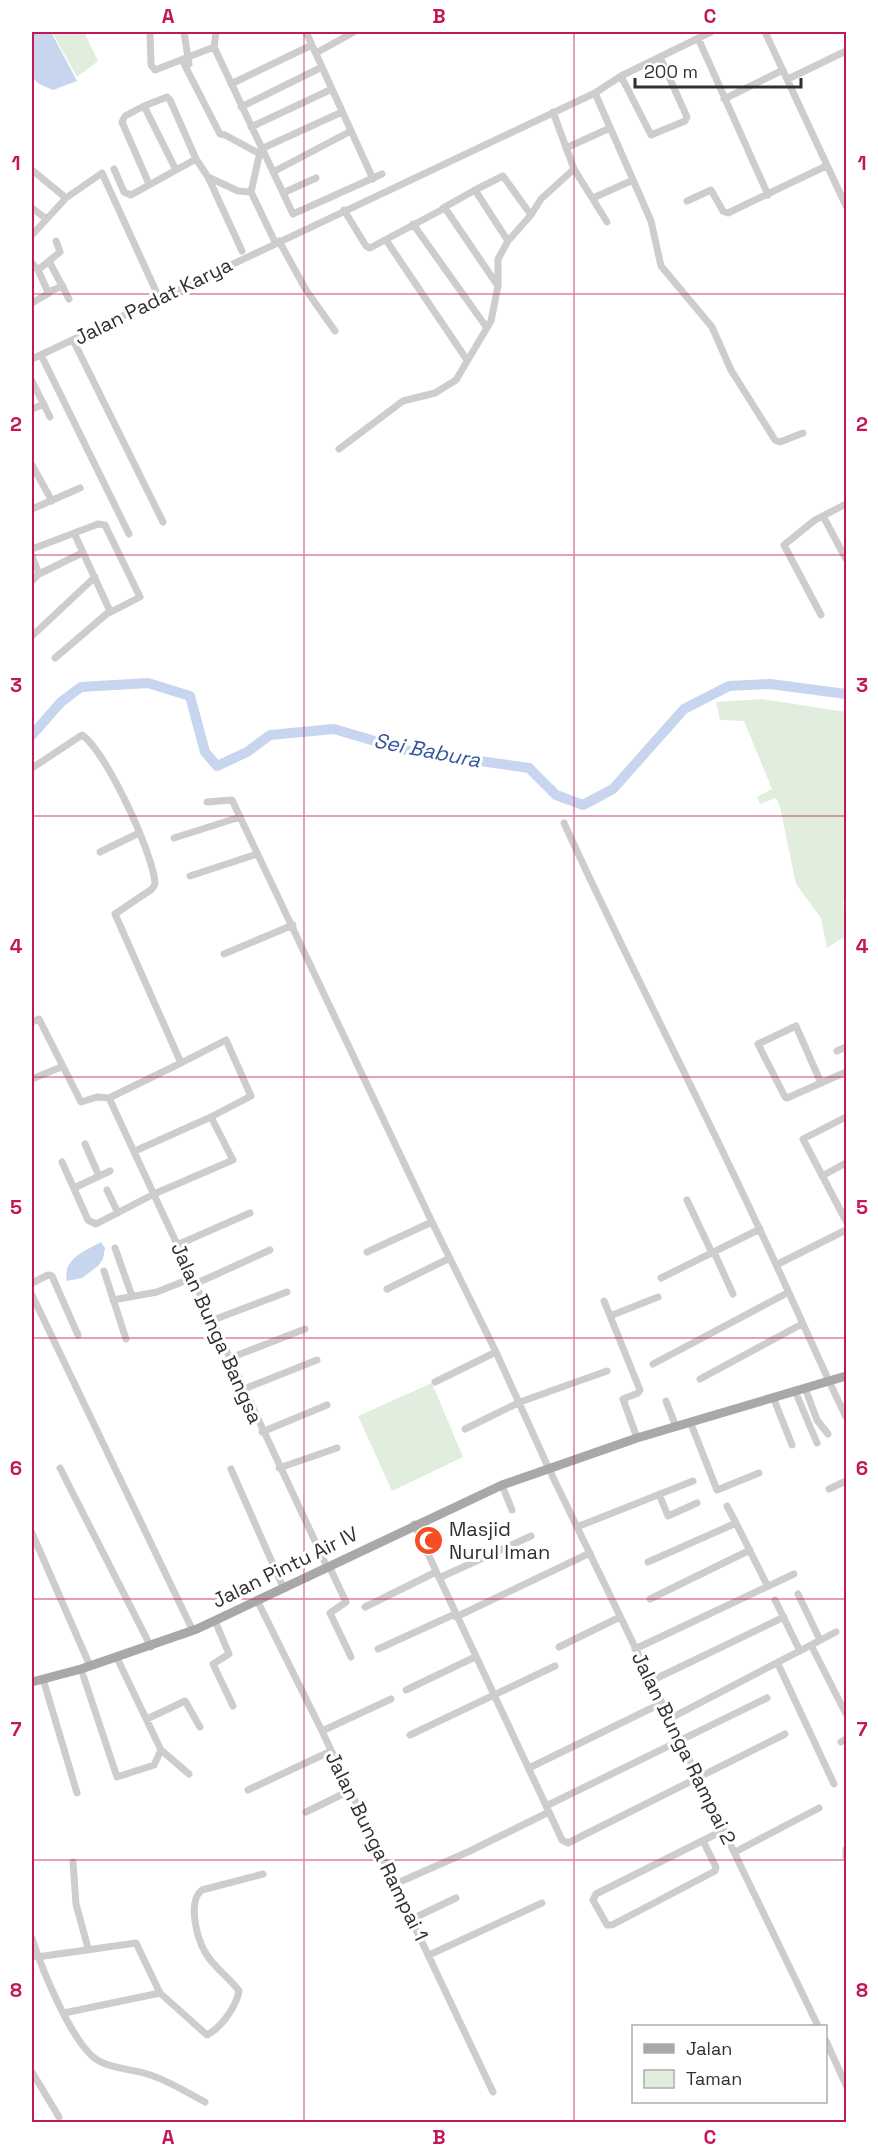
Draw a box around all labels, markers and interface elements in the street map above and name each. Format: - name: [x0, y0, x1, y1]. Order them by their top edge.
- text: A: [162, 3, 175, 29]
- text: B: [432, 3, 446, 29]
- text: C: [704, 3, 717, 29]
- scale bar: [635, 51, 802, 89]
- text: 200 m: [644, 60, 698, 83]
- text: 1: [11, 150, 21, 176]
- text: 1: [857, 150, 867, 176]
- street label: Jalan Padat Karya: [70, 251, 236, 351]
- text: 2: [10, 411, 22, 437]
- text: 2: [856, 411, 868, 437]
- text: 3: [10, 672, 22, 698]
- text: 3: [856, 672, 868, 698]
- water label: Sei Babura: [372, 726, 483, 774]
- text: 4: [10, 933, 23, 959]
- text: 4: [856, 933, 869, 959]
- text: 5: [10, 1194, 22, 1220]
- text: 5: [856, 1194, 868, 1220]
- street label: Jalan Bunga Bangsa: [165, 1238, 269, 1428]
- text: 6: [10, 1455, 22, 1481]
- text: 6: [856, 1455, 868, 1481]
- place label: Masjid Nurul Iman: [449, 1516, 550, 1565]
- street label: Jalan Pintu Air IV: [208, 1520, 362, 1614]
- mosque icon: Masjid Nurul Iman: [412, 1524, 444, 1556]
- street label: Jalan Bunga Rampai 2: [626, 1647, 742, 1849]
- text: 7: [10, 1716, 22, 1742]
- text: 7: [856, 1716, 868, 1742]
- street label: Jalan Bunga Rampai 1: [320, 1747, 434, 1945]
- text: 8: [10, 1977, 22, 2003]
- text: 8: [856, 1977, 868, 2003]
- legend: [632, 2025, 827, 2103]
- text: Jalan: [686, 2037, 732, 2060]
- text: Taman: [686, 2067, 742, 2090]
- text: A: [162, 2124, 175, 2150]
- text: B: [432, 2124, 446, 2150]
- text: C: [704, 2124, 717, 2150]

